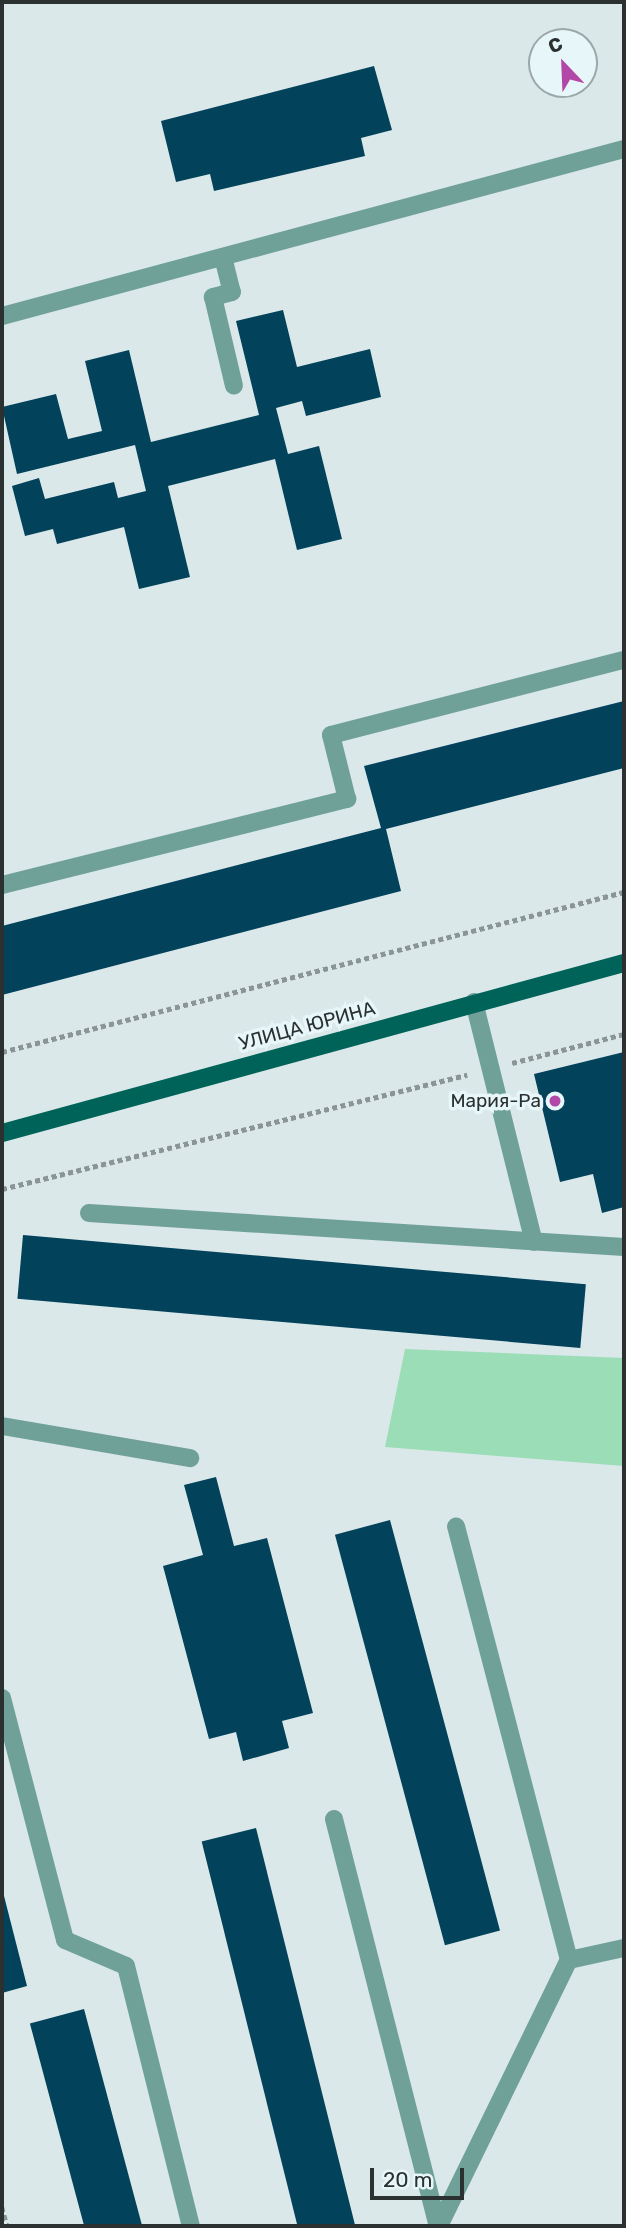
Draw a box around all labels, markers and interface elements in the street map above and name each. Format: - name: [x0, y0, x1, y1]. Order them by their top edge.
- north arrow: [528, 28, 598, 98]
- text: С: [545, 32, 566, 58]
- street label: УЛИЦА ЮРИНА: [236, 997, 378, 1055]
- place label: Мария-Ра: [450, 1090, 541, 1112]
- marker: Мария-Ра: [547, 1093, 563, 1109]
- scale bar: [374, 2154, 468, 2198]
- text: 20 m: [383, 2167, 432, 2192]

